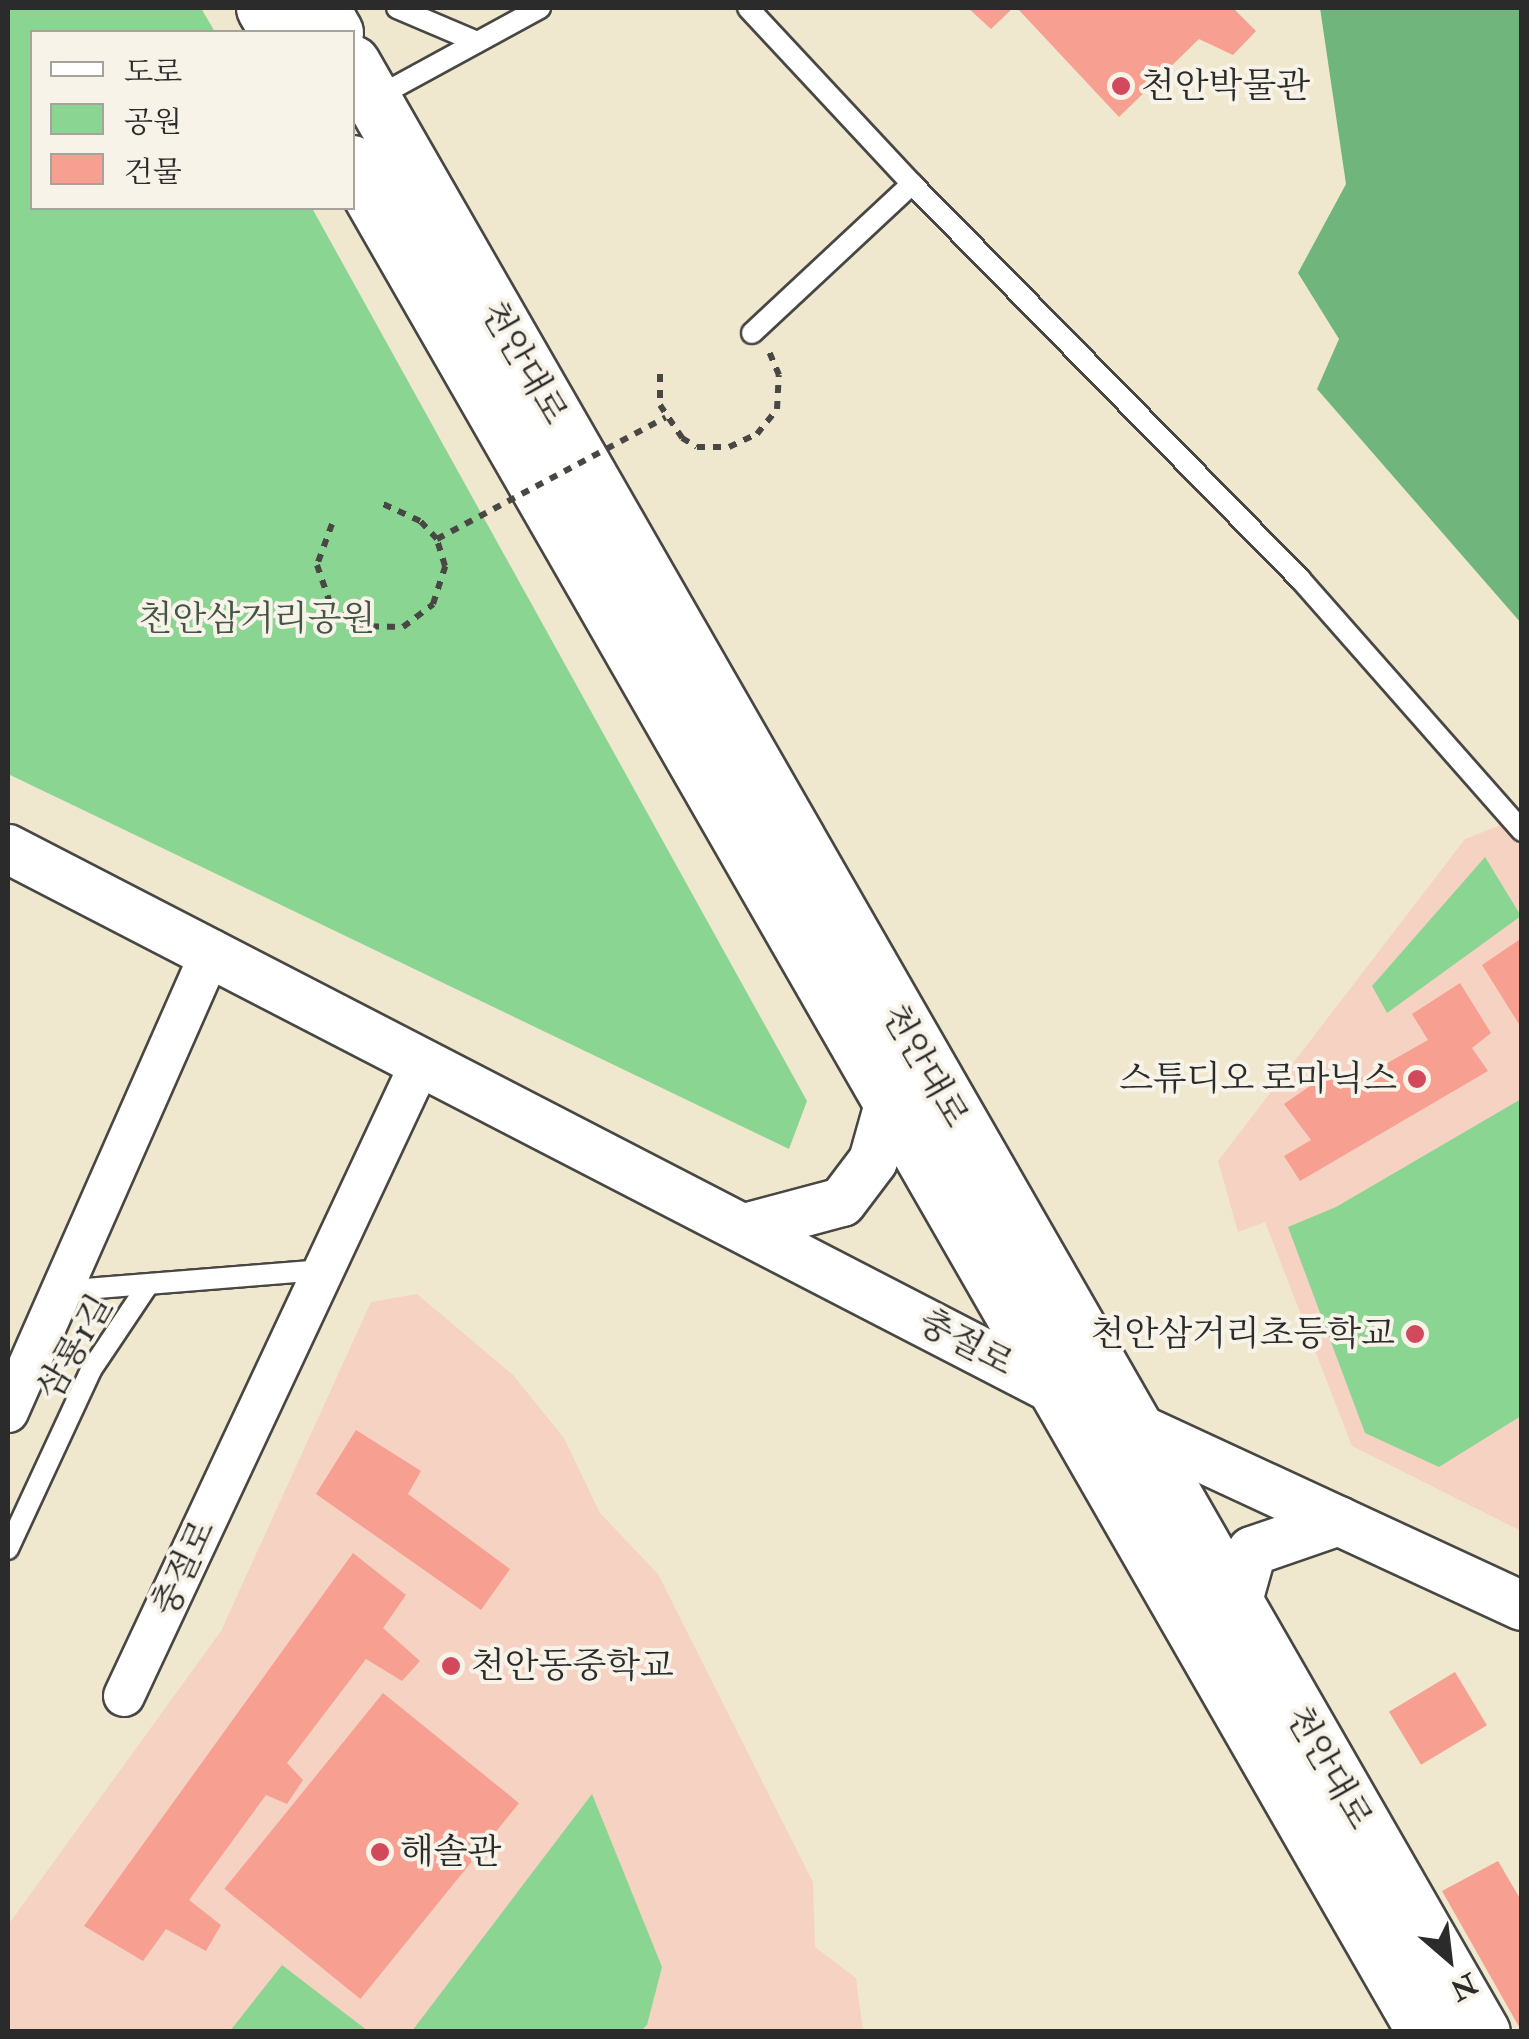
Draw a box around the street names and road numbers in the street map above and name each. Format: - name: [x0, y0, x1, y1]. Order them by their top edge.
- street label: 천안대로: [472, 294, 576, 432]
- street label: 천안대로: [873, 997, 977, 1135]
- street label: 삼룡1길: [28, 1287, 122, 1407]
- street label: 충절로: [911, 1301, 1021, 1385]
- street label: 충절로: [144, 1513, 224, 1623]
- street label: 천안대로: [1277, 1699, 1381, 1837]

